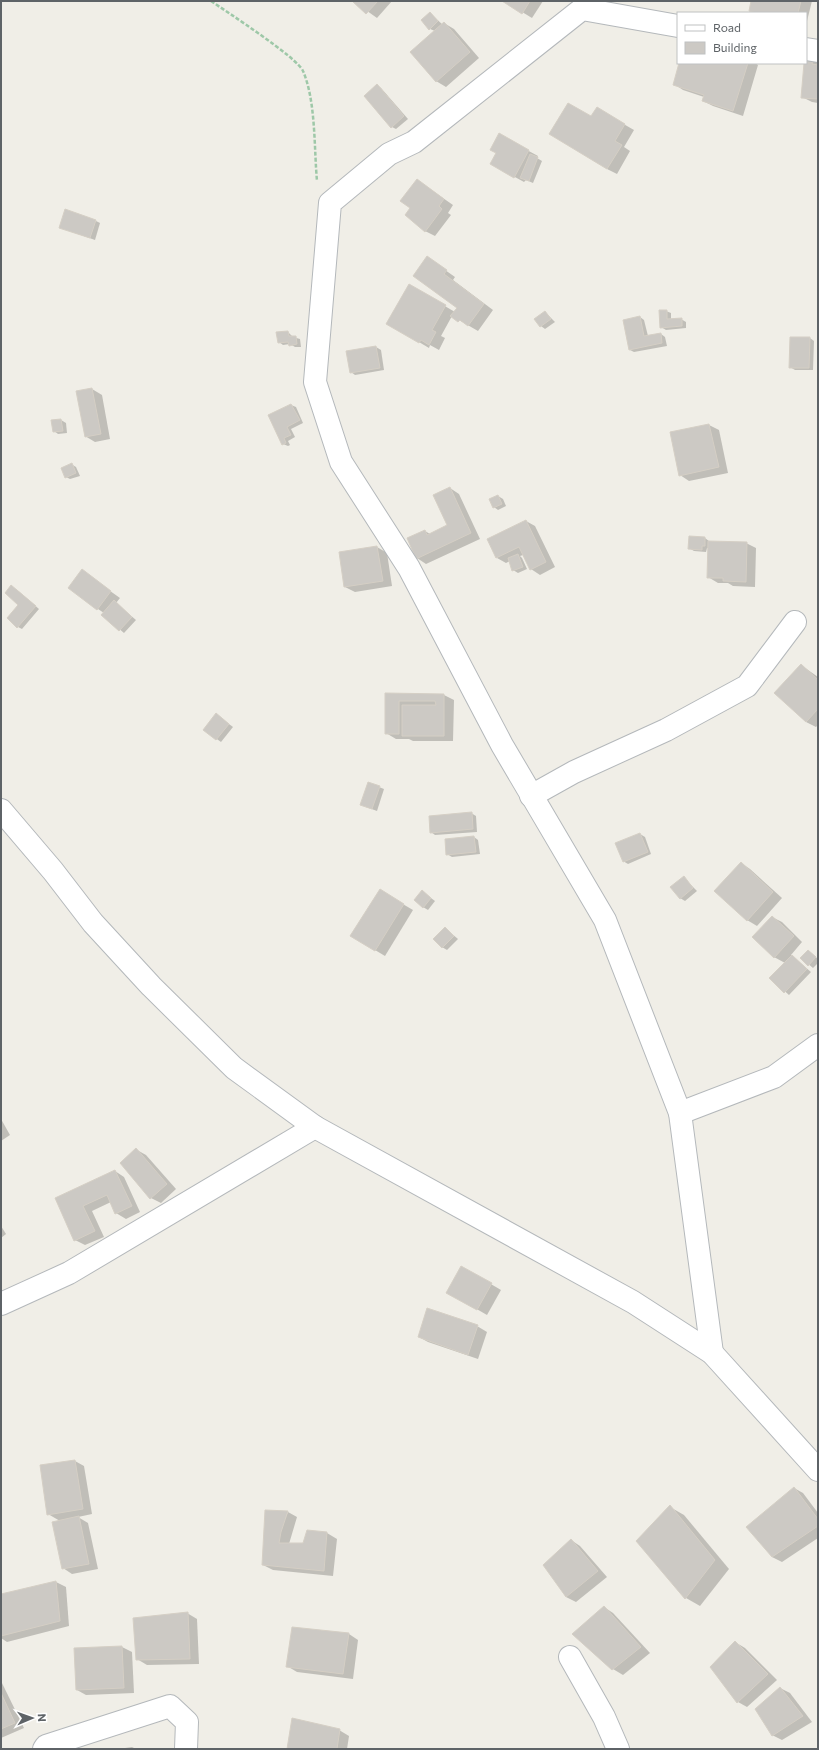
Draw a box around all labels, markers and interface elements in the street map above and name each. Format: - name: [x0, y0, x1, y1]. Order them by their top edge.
- legend: [677, 12, 807, 64]
- text: Road: [713, 20, 741, 34]
- text: Building: [713, 40, 757, 54]
- north arrow: [12, 1698, 52, 1738]
- text: N: [36, 1713, 49, 1722]

